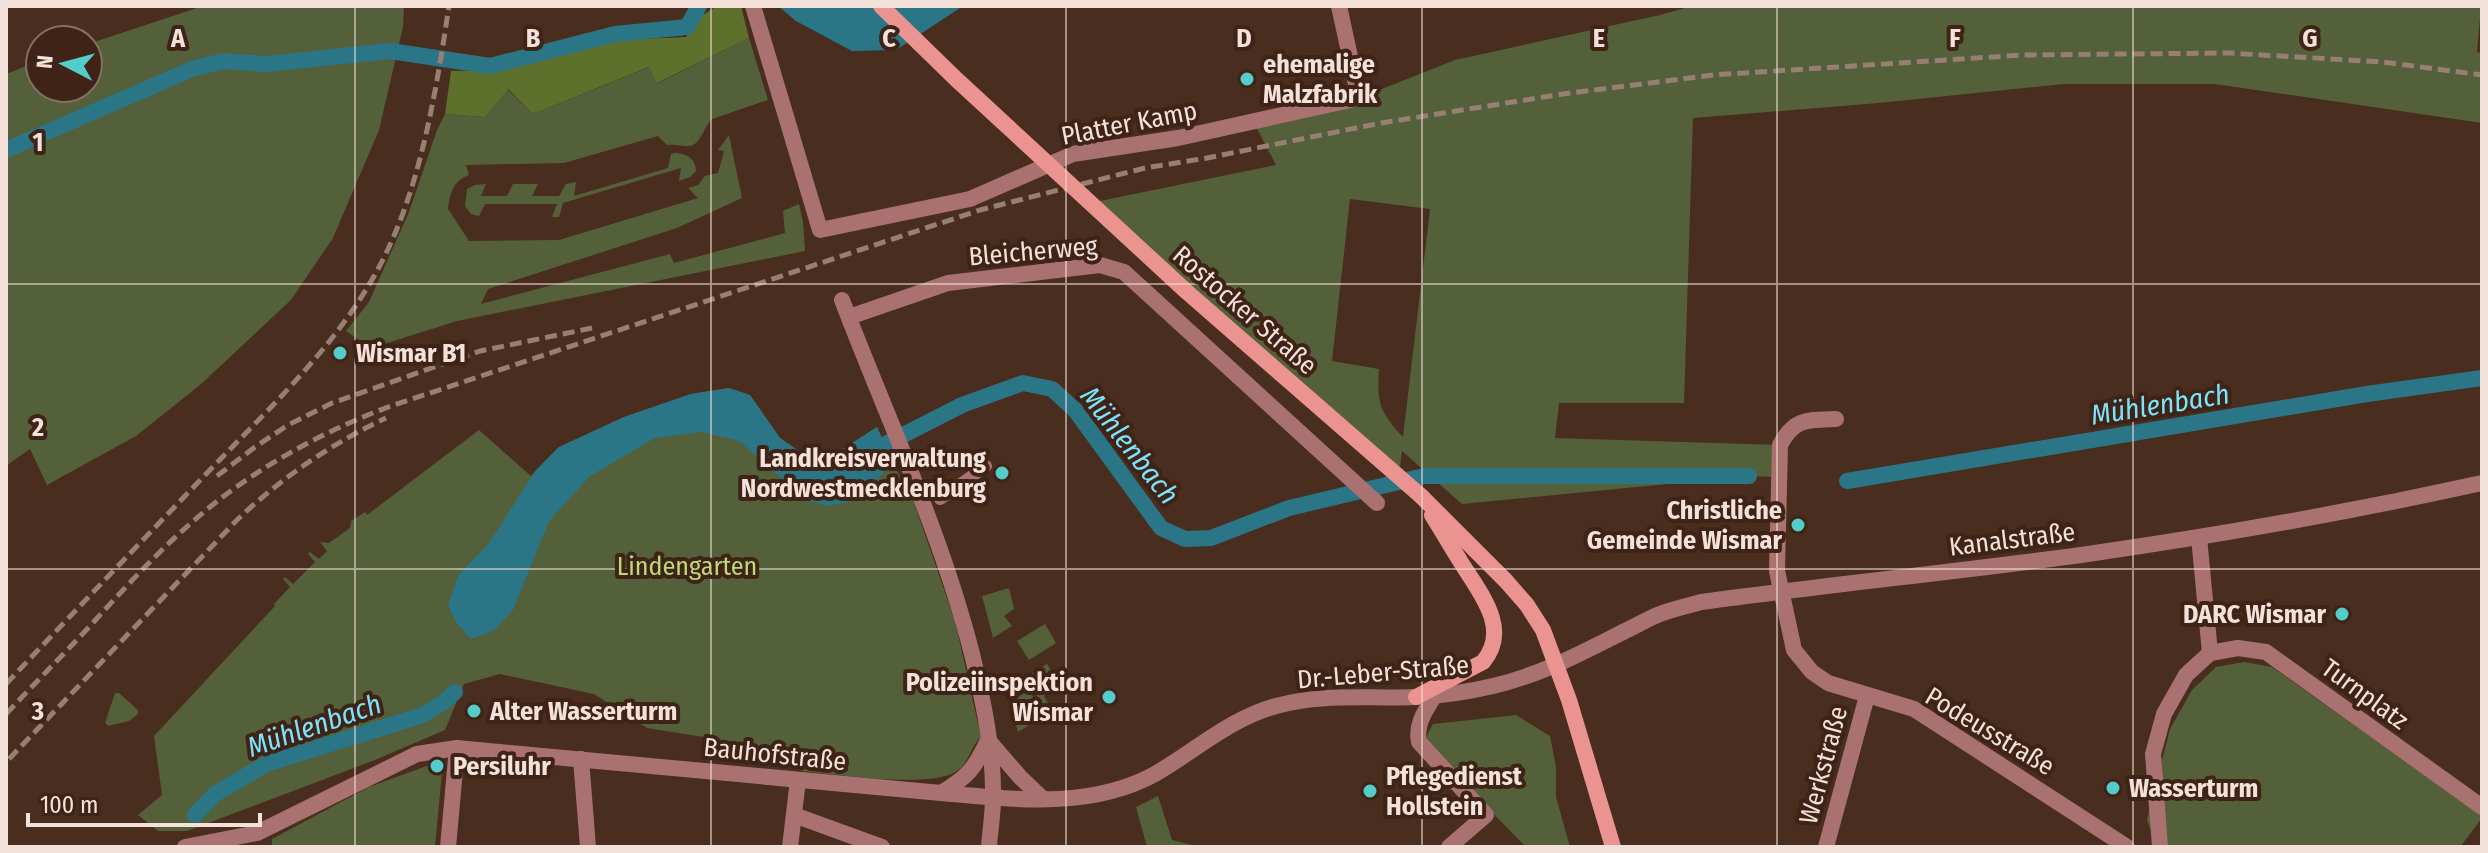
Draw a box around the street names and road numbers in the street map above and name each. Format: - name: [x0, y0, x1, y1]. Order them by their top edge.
- street label: Platter Kamp: [1059, 95, 1200, 152]
- street label: Bleicherweg: [967, 230, 1100, 273]
- street label: Rostocker Straße: [1166, 239, 1323, 381]
- street label: Kanalstraße: [1947, 516, 2077, 563]
- street label: Dr.-Leber-Straße: [1296, 650, 1470, 695]
- street label: Turnplatz: [2315, 653, 2414, 736]
- street label: Podeusstraße: [1920, 681, 2060, 782]
- street label: Werkstraße: [1793, 703, 1854, 827]
- street label: Bauhofstraße: [702, 732, 848, 777]

